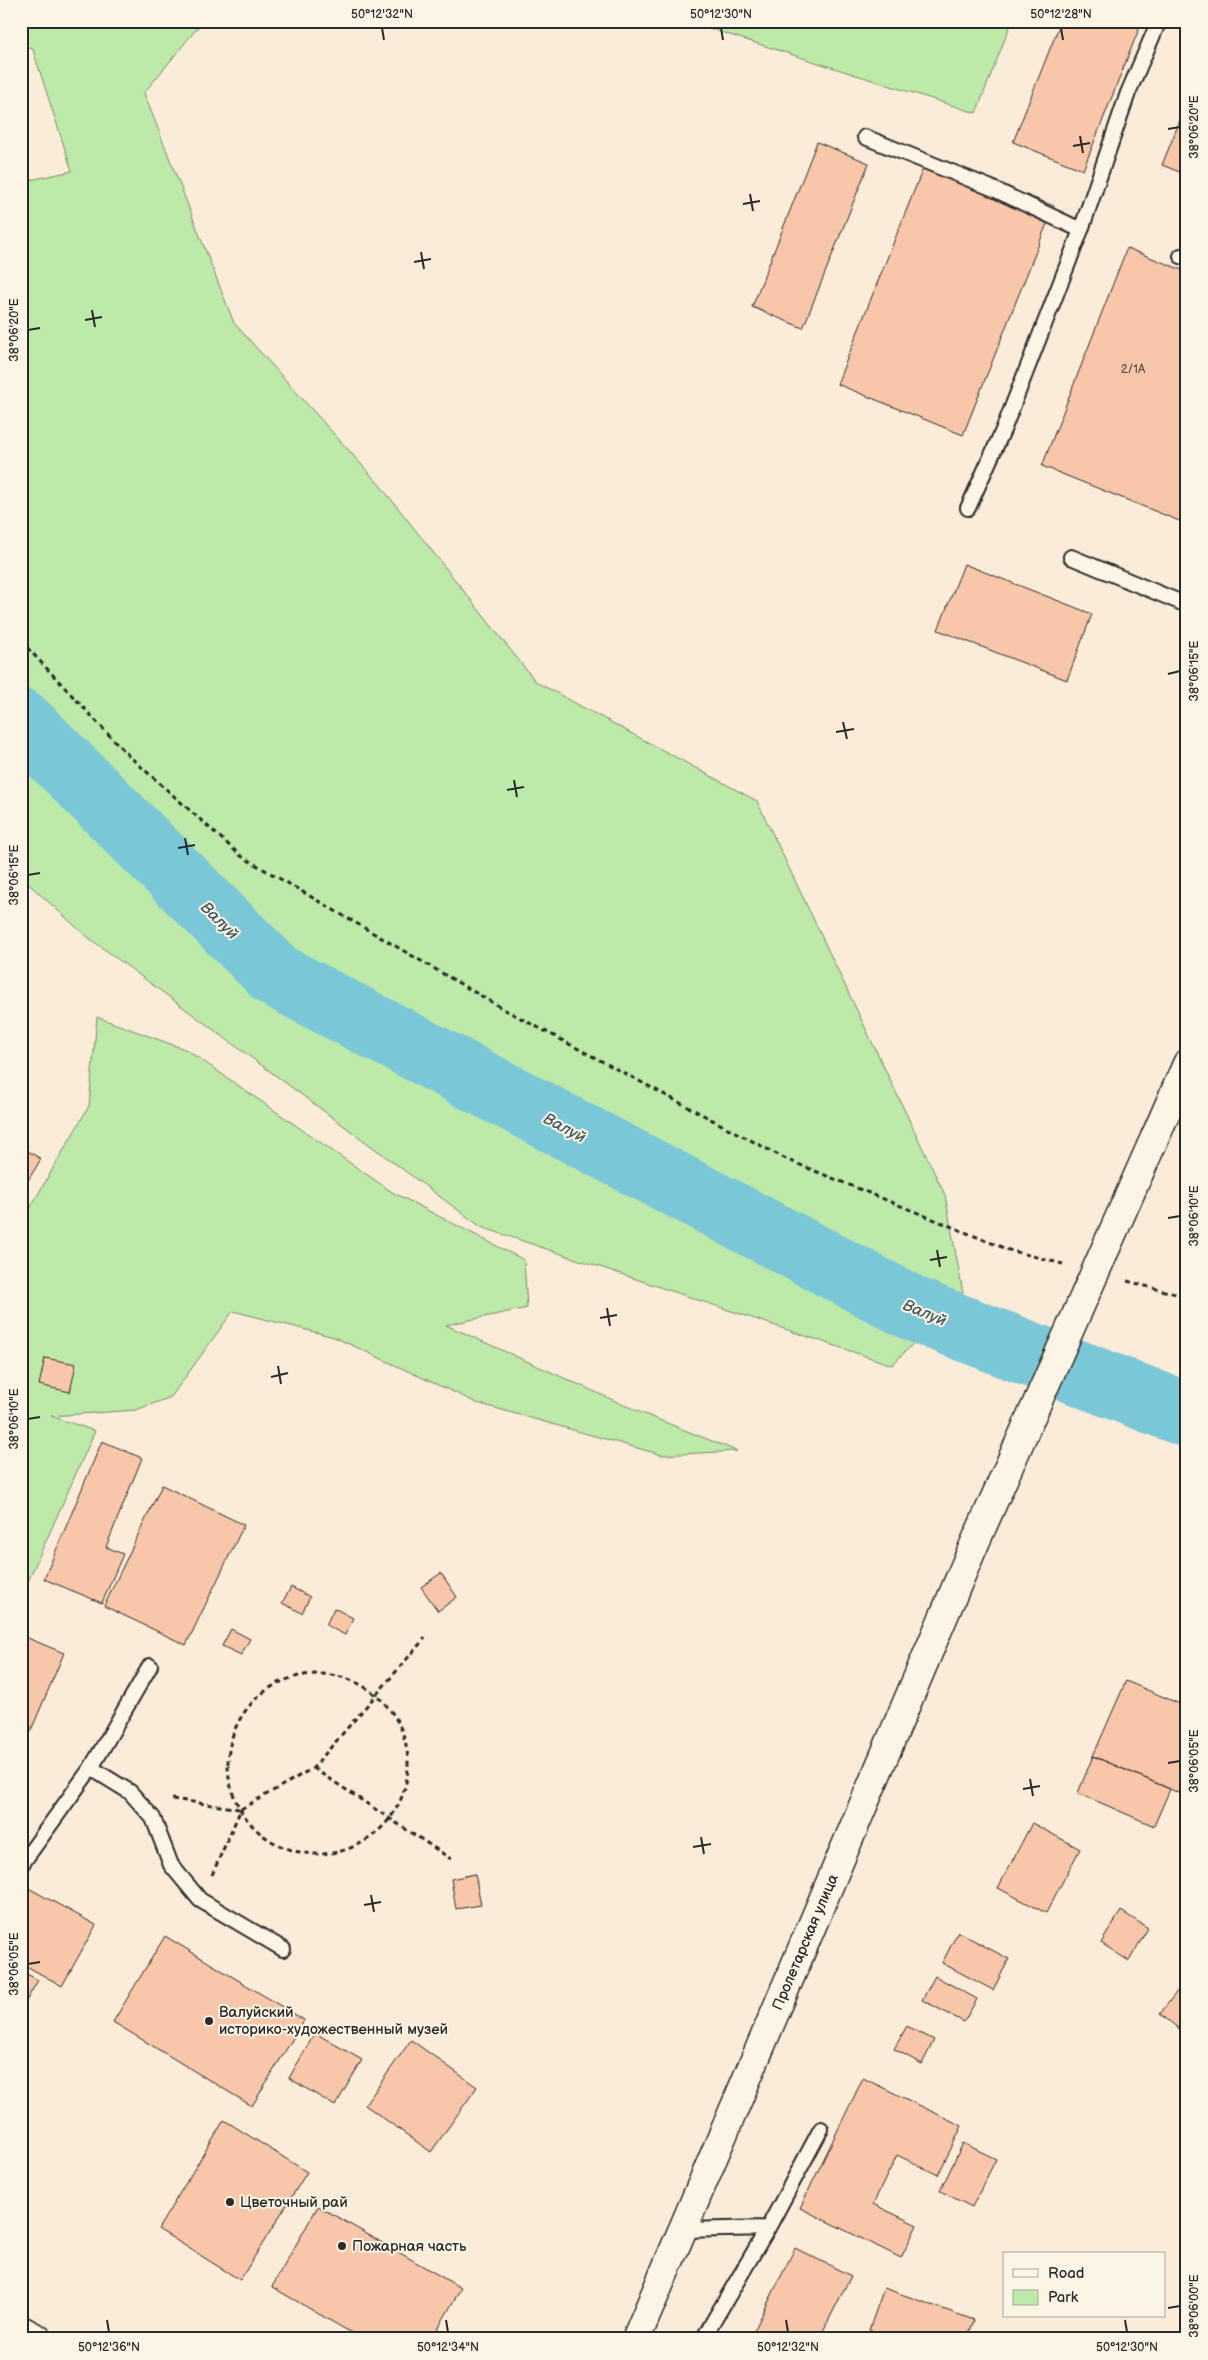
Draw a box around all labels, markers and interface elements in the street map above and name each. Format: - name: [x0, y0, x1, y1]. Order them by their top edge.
- text: 50°12'32"N: [351, 7, 413, 22]
- text: 50°12'30"N: [690, 7, 752, 22]
- text: 50°12'28"N: [1030, 7, 1092, 22]
- text: 38°06'20"E: [1187, 95, 1202, 159]
- text: 38°06'20"E: [7, 298, 22, 362]
- house number: 2/1А: [1121, 362, 1146, 377]
- text: 38°06'15"E: [1187, 640, 1202, 701]
- text: 38°06'15"E: [7, 844, 22, 905]
- water label: Валуй: [196, 898, 242, 944]
- water label: Валуй: [540, 1109, 589, 1147]
- text: 38°06'10"E: [1187, 1185, 1202, 1247]
- water label: Валуй: [900, 1296, 949, 1331]
- text: 38°06'10"E: [7, 1388, 22, 1450]
- text: 38°06'05"E: [1187, 1729, 1202, 1793]
- street label: Пролетарская улица: [768, 1871, 843, 2013]
- text: 38°06'05"E: [7, 1932, 22, 1996]
- place label: Валуйский историко-художественный музей: [219, 2003, 448, 2039]
- marker: Валуйский историко-художественный музей: [203, 2015, 215, 2027]
- place label: Цветочный рай: [240, 2193, 348, 2212]
- marker: Цветочный рай: [224, 2196, 236, 2208]
- place label: Пожарная часть: [352, 2237, 467, 2256]
- marker: Пожарная часть: [336, 2240, 348, 2252]
- legend: [1003, 2252, 1166, 2318]
- text: Road: [1048, 2264, 1084, 2283]
- text: 38°06'00"E: [1187, 2274, 1202, 2338]
- text: Park: [1048, 2288, 1079, 2307]
- text: 50°12'36"N: [78, 2340, 140, 2355]
- text: 50°12'34"N: [417, 2340, 479, 2355]
- text: 50°12'32"N: [757, 2340, 819, 2355]
- text: 50°12'30"N: [1096, 2340, 1158, 2355]

